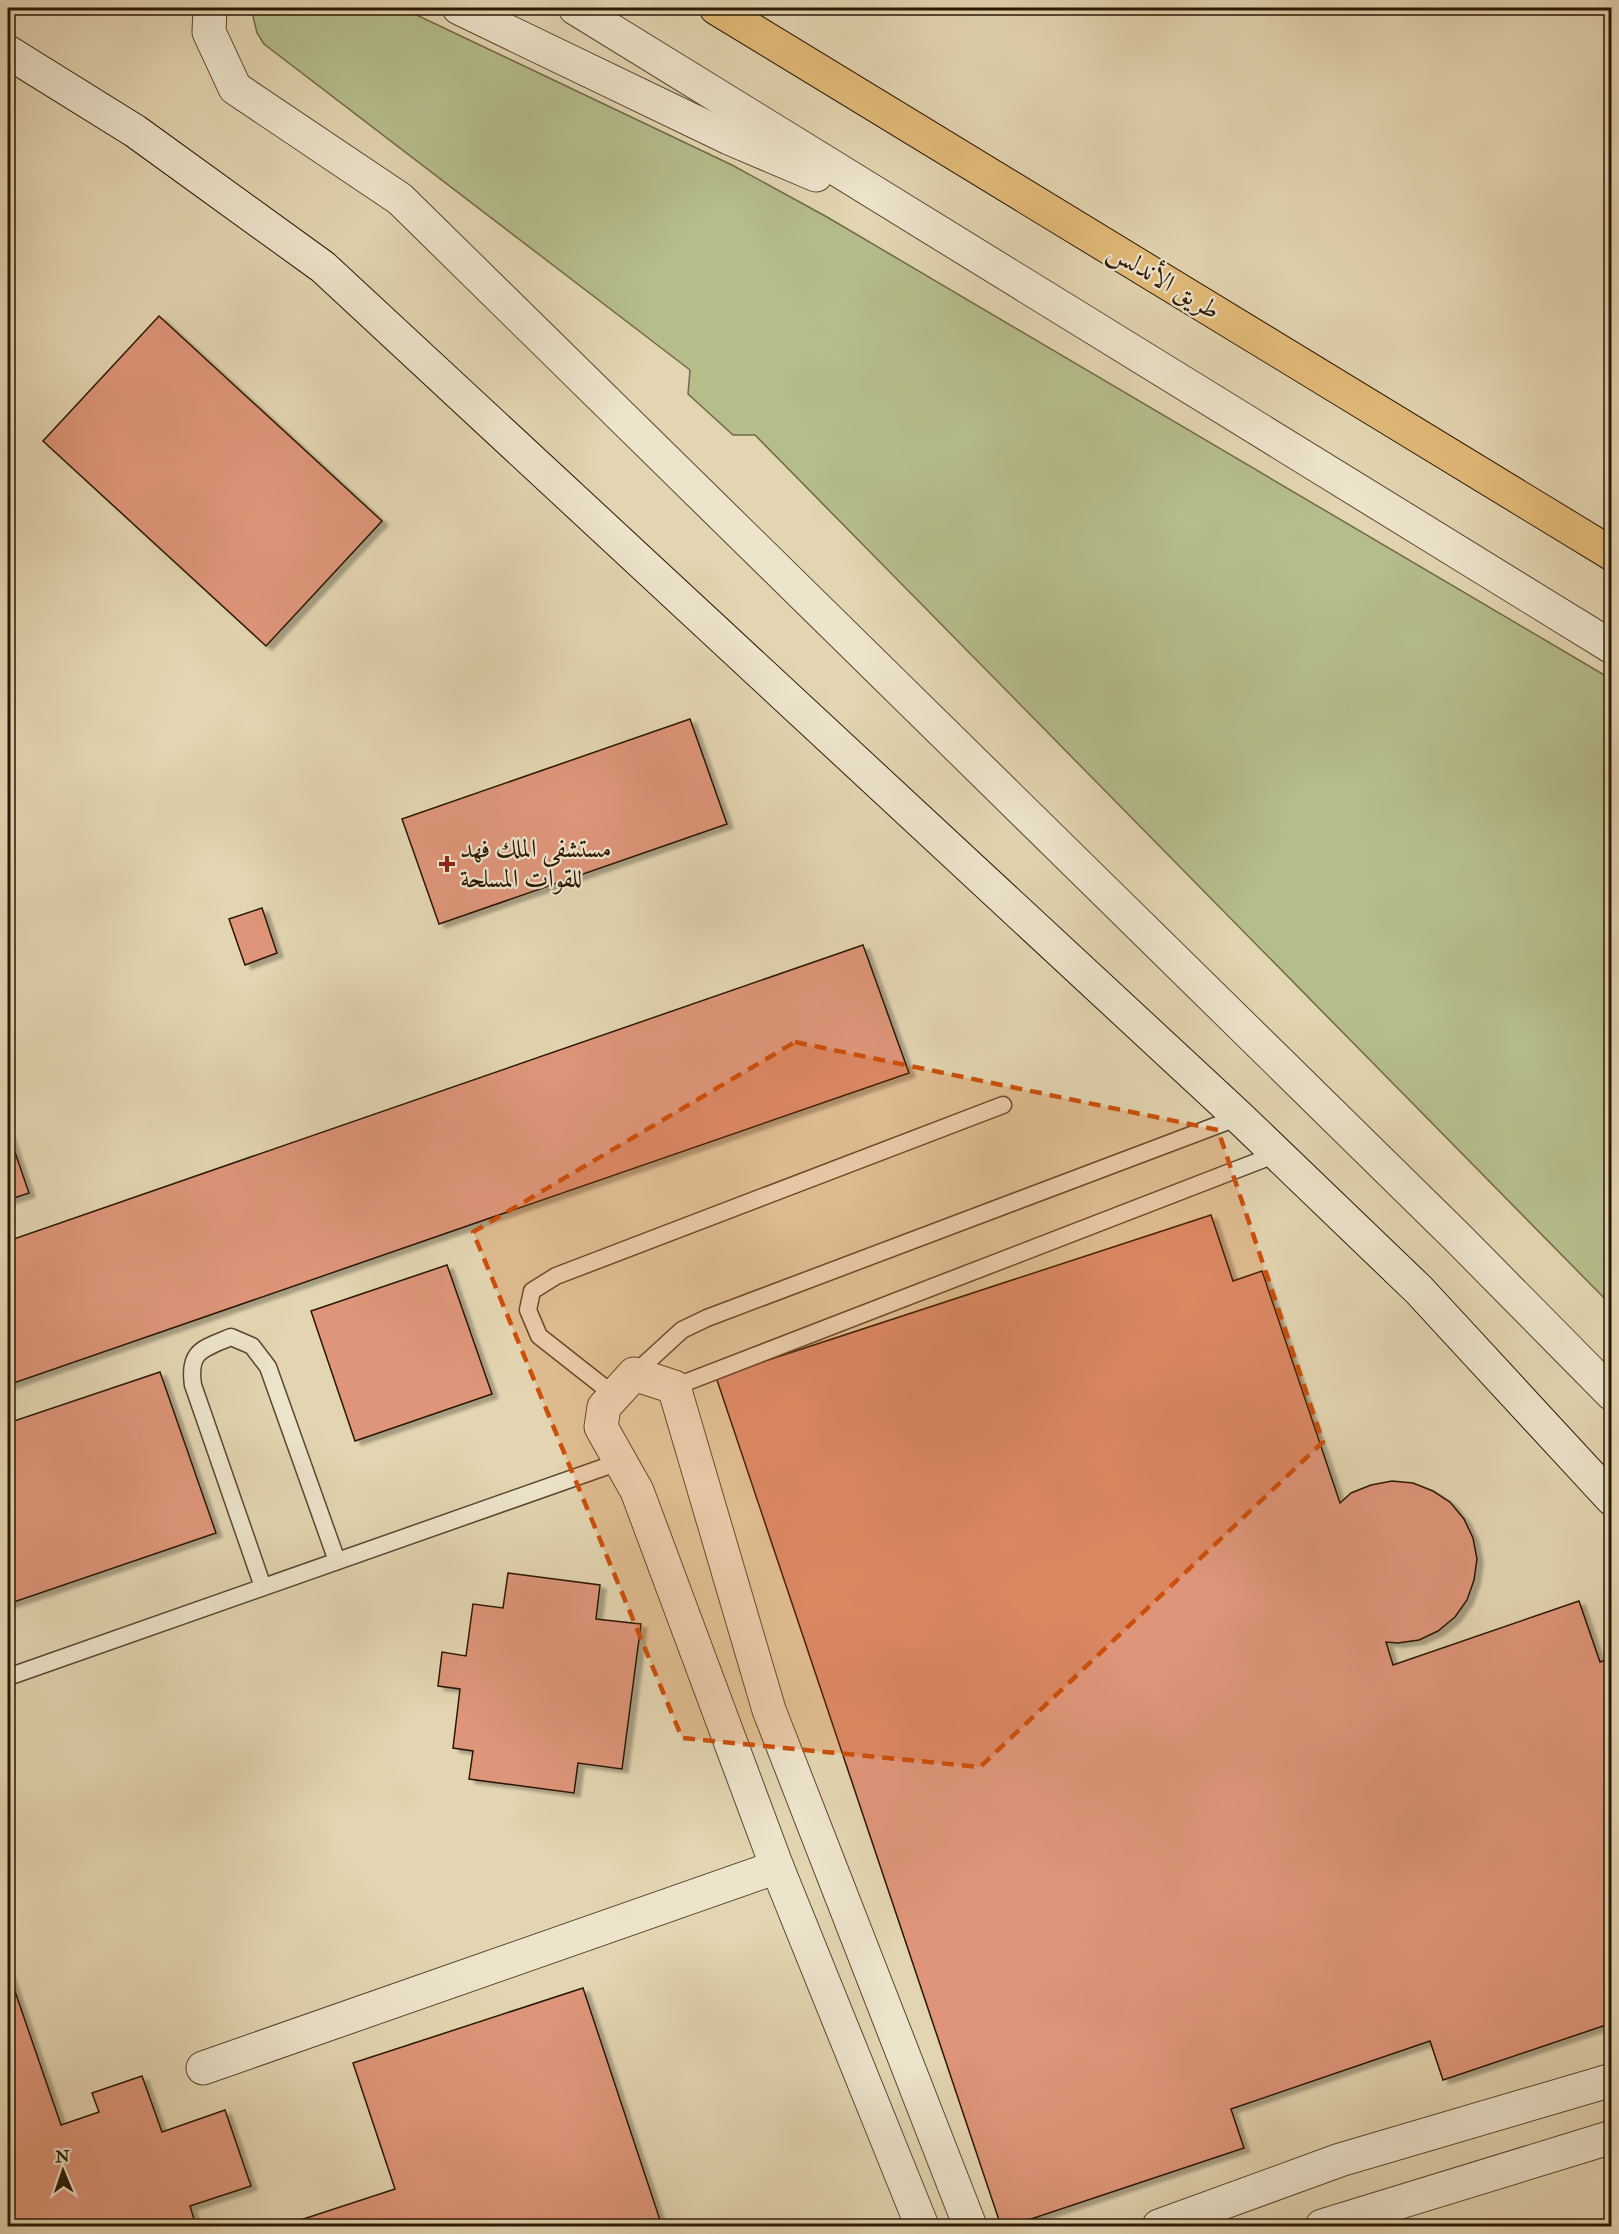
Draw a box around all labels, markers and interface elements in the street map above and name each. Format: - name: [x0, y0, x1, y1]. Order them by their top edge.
- street label: طريق الأندلس: [1102, 233, 1227, 328]
- place label: مستشفى الملك فهد للقوات المسلحة: [460, 833, 612, 895]
- marker: مستشفى الملك فهد للقوات المسلحة: [438, 855, 456, 873]
- north arrow: [33, 2141, 93, 2201]
- text: N: [54, 2147, 71, 2167]

